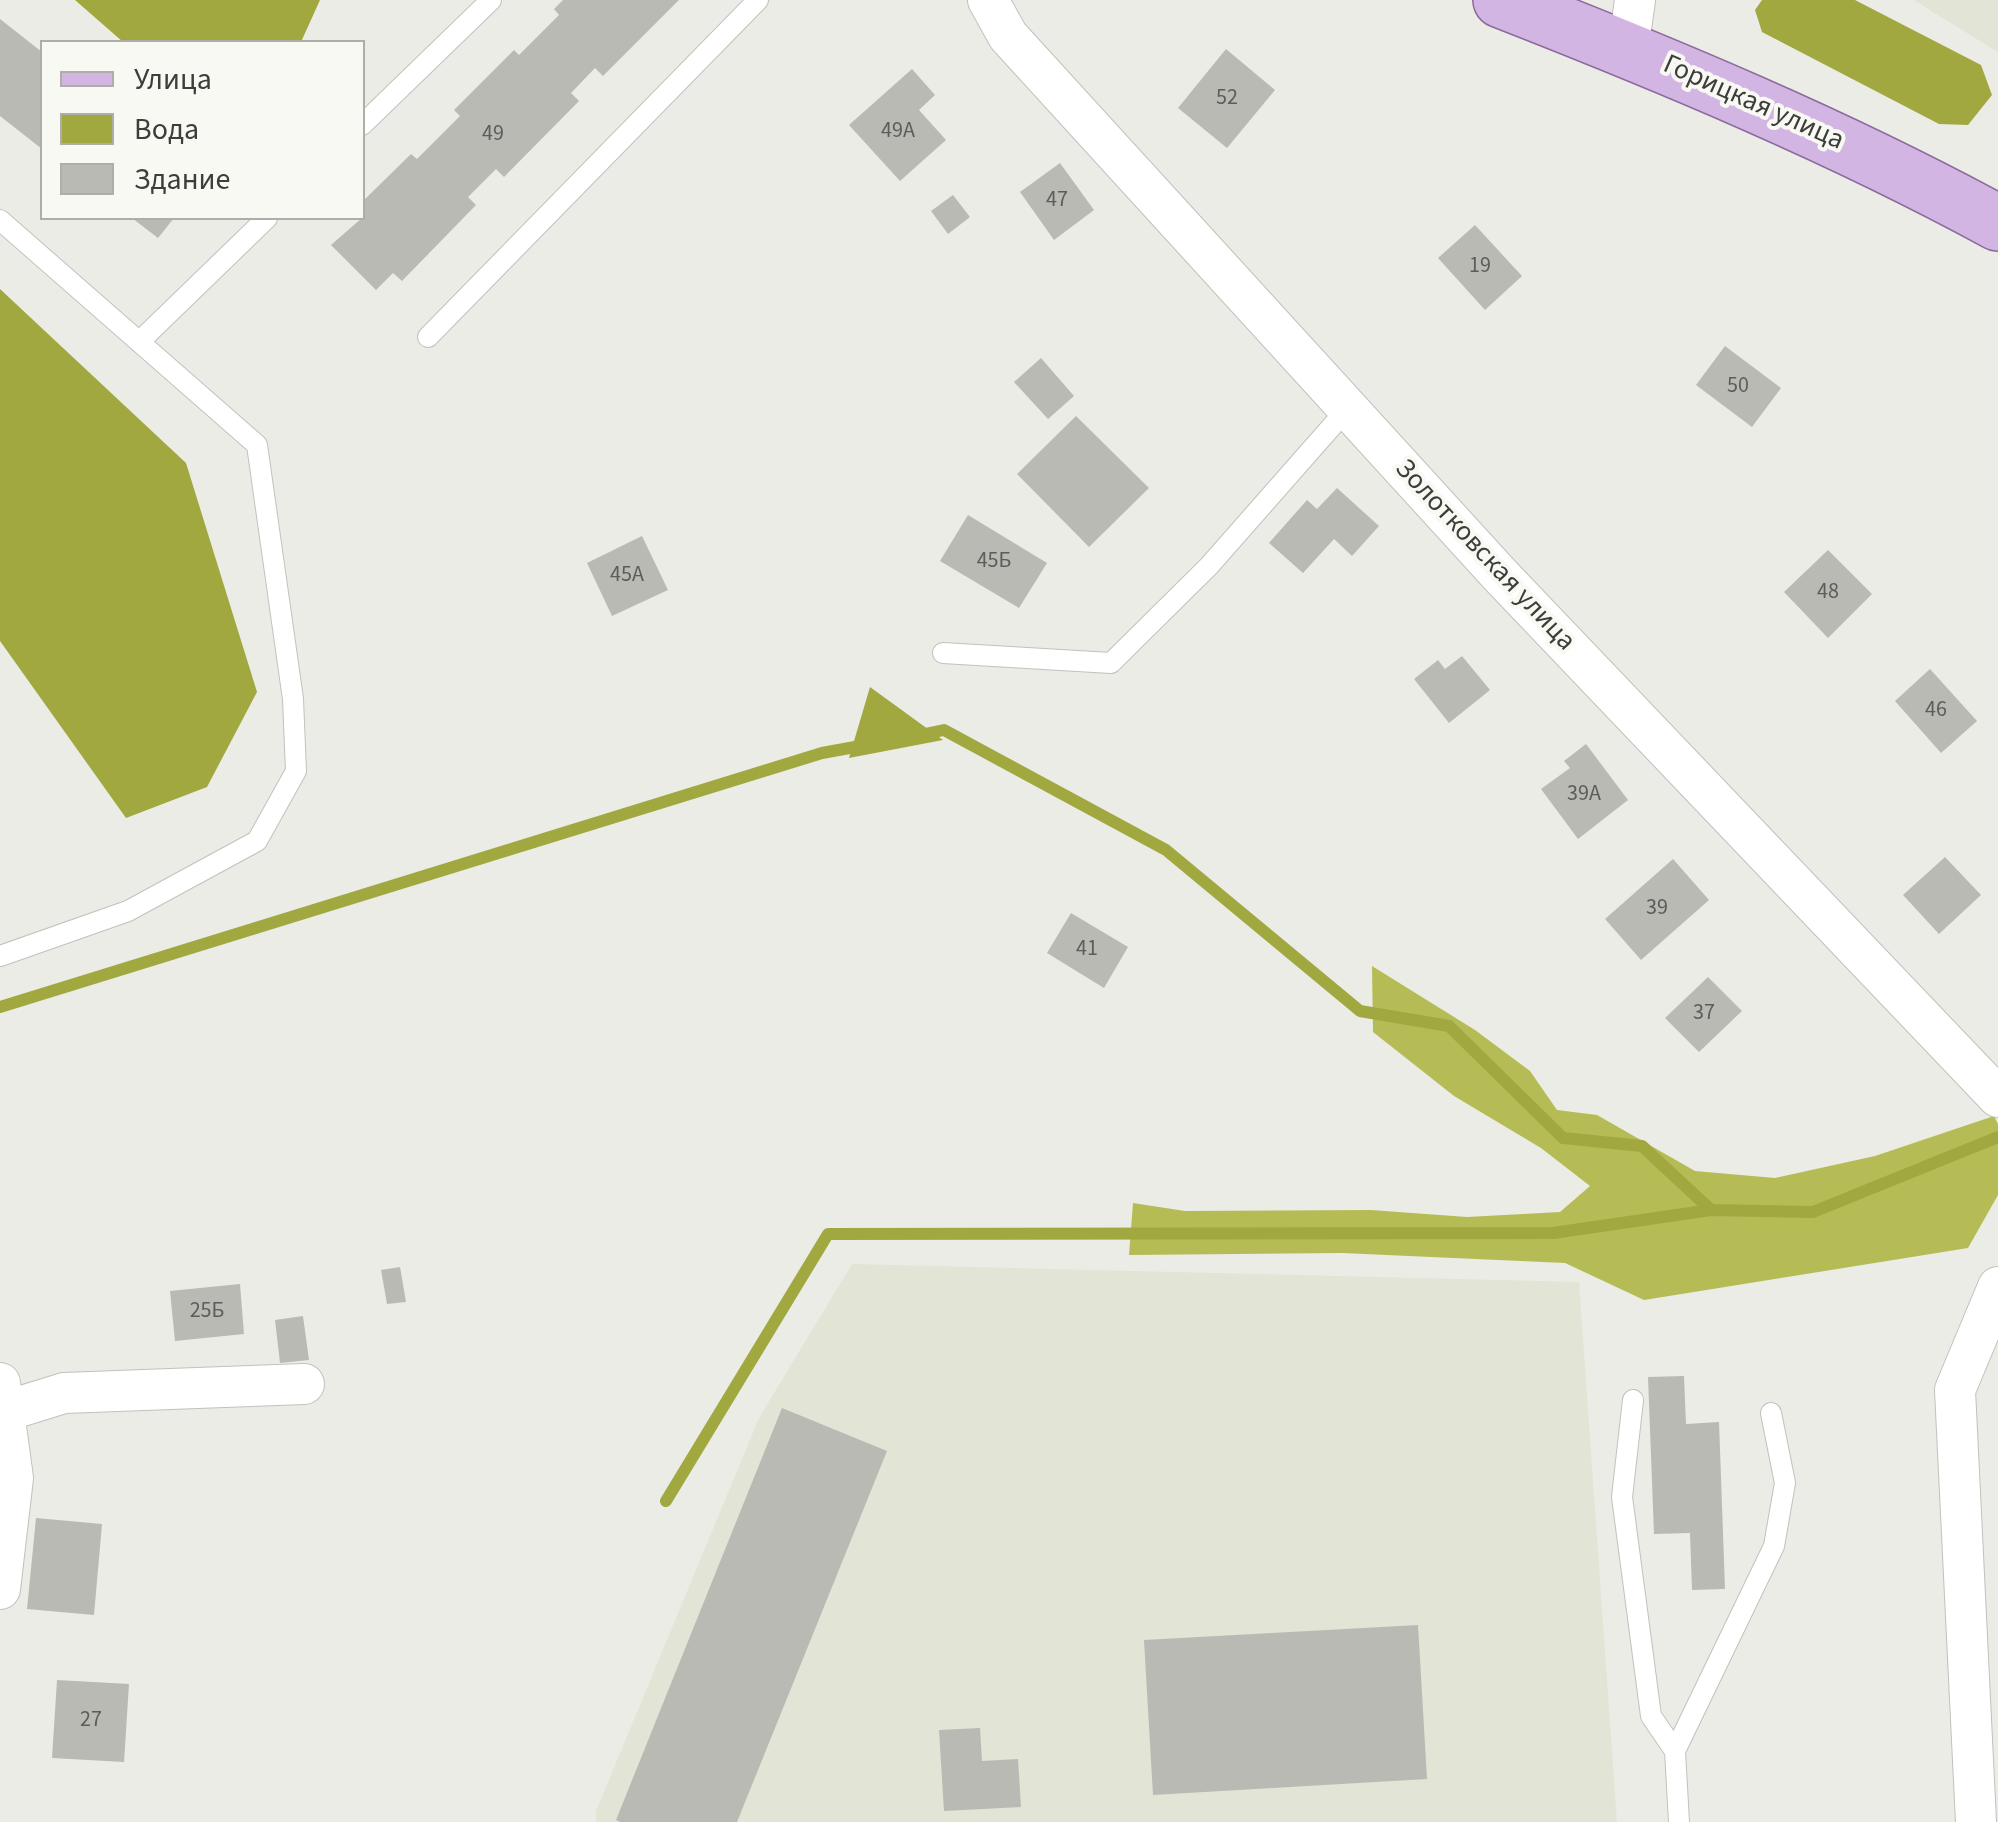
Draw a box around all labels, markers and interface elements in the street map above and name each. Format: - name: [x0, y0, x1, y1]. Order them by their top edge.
- legend: [40, 40, 365, 220]
- street label: Горицкая улица: [1657, 49, 1849, 159]
- text: Улица: [134, 58, 212, 101]
- house number: 52: [1216, 86, 1238, 112]
- text: Вода: [134, 108, 199, 151]
- house number: 49А: [881, 119, 915, 145]
- house number: 49: [482, 122, 504, 148]
- text: Здание: [134, 158, 230, 201]
- house number: 47: [1046, 188, 1068, 214]
- house number: 19: [1469, 254, 1491, 280]
- house number: 50: [1727, 374, 1749, 400]
- street label: Золотковская улица: [1387, 453, 1581, 659]
- house number: 45Б: [977, 549, 1011, 575]
- house number: 45А: [610, 563, 644, 589]
- house number: 48: [1817, 580, 1839, 606]
- house number: 46: [1925, 698, 1947, 724]
- house number: 39А: [1567, 782, 1601, 808]
- house number: 39: [1646, 896, 1668, 922]
- house number: 41: [1076, 937, 1098, 963]
- house number: 37: [1693, 1001, 1715, 1027]
- house number: 25Б: [190, 1299, 224, 1325]
- house number: 27: [80, 1708, 102, 1734]

